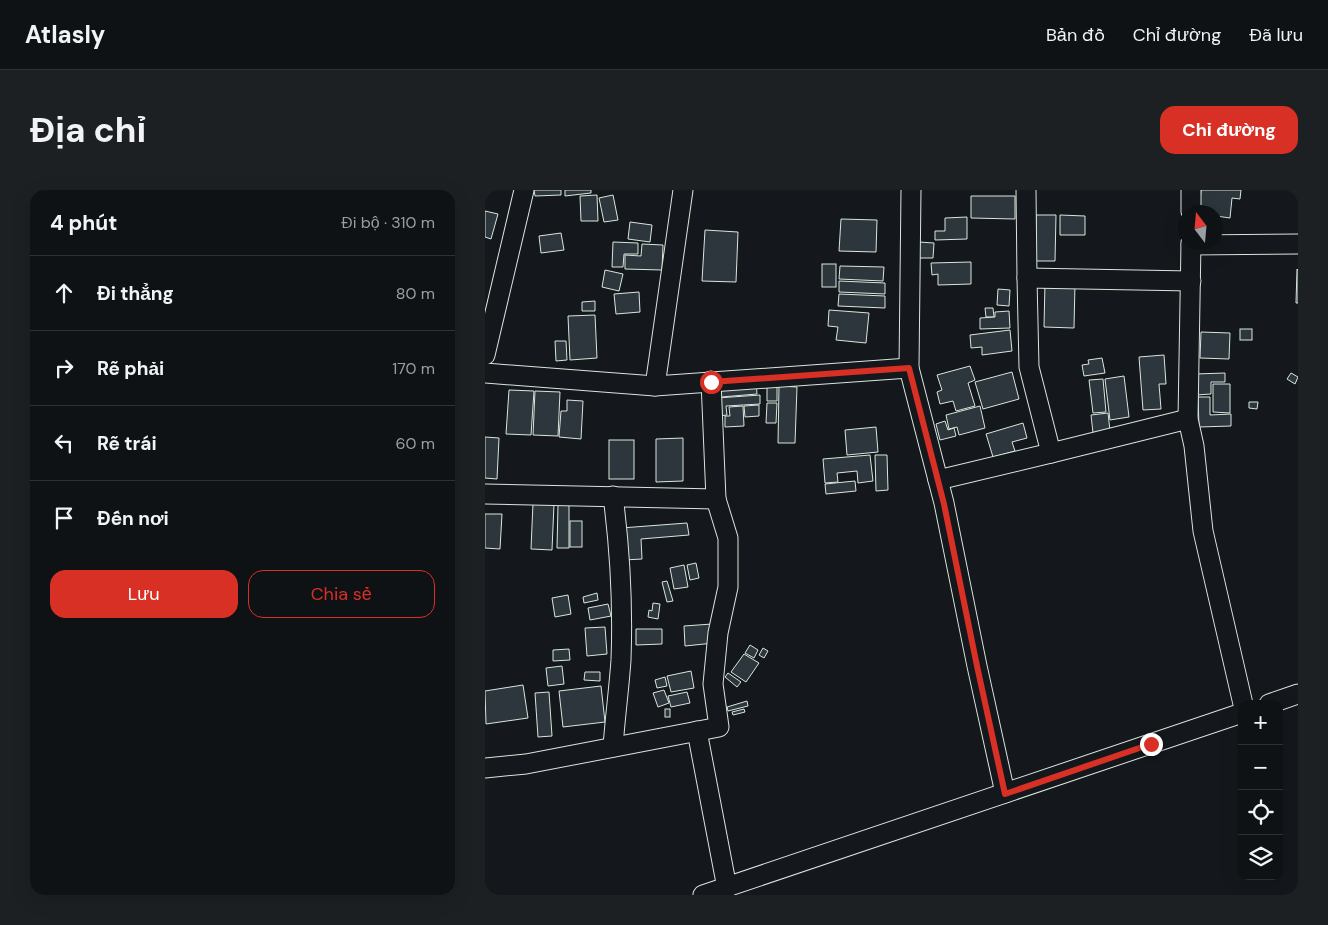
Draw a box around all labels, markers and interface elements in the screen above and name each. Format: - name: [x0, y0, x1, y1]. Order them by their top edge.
- text: Atlasly: [25, 19, 105, 50]
- text: Bản đồ: [1046, 23, 1105, 47]
- text: Chỉ đường: [1133, 23, 1221, 47]
- text: Đã lưu: [1249, 23, 1303, 47]
- button: Chỉ đường: [1160, 106, 1298, 154]
- text: Địa chỉ: [30, 107, 146, 153]
- north arrow: [1178, 205, 1223, 250]
- text: 4 phút: [50, 209, 117, 237]
- text: Đi bộ · 310 m: [341, 212, 435, 233]
- icon: ahead: [50, 279, 78, 307]
- text: Đi thẳng: [97, 281, 174, 306]
- text: 80 m: [396, 283, 435, 304]
- icon: right: [50, 354, 78, 382]
- text: Rẽ phải: [97, 356, 164, 381]
- text: 170 m: [392, 358, 435, 379]
- route start: [700, 371, 723, 394]
- icon: left: [50, 429, 78, 457]
- text: Rẽ trái: [97, 431, 157, 456]
- text: 60 m: [395, 433, 435, 454]
- icon: arrive: [50, 504, 78, 532]
- text: Đến nơi: [97, 506, 169, 531]
- button: Lưu: [50, 570, 238, 618]
- button: Chia sẻ: [248, 570, 435, 618]
- map controls: [1238, 700, 1283, 880]
- button: +: [1238, 700, 1283, 745]
- route end: [1140, 733, 1163, 756]
- button: −: [1238, 745, 1283, 790]
- button: locate: [1238, 790, 1283, 835]
- button: layers: [1238, 835, 1283, 880]

